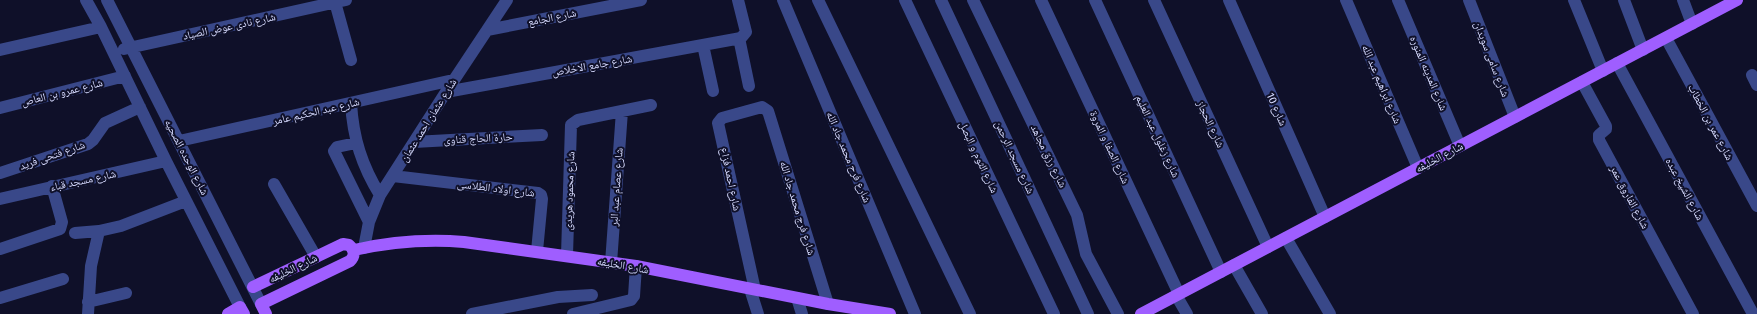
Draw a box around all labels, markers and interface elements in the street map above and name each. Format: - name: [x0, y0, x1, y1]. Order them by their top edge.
- street label: شارع الجامع: [527, 6, 577, 29]
- street label: شارع نادى عوض الصياد: [182, 10, 277, 43]
- street label: شارع سامى سويدان: [1471, 20, 1512, 99]
- street label: شارع المدينه المنوره: [1407, 34, 1450, 113]
- street label: شارع ابراهيم عبد الله: [1358, 43, 1404, 126]
- street label: شارع جامع الاخلاص: [551, 52, 633, 79]
- street label: شارع عمرو بن العاص: [20, 76, 104, 109]
- street label: شارع عثمان احمد عثمان: [398, 76, 459, 164]
- street label: شارع عمر بن الخطاب: [1685, 82, 1736, 162]
- street label: شارع 10: [1264, 91, 1290, 128]
- street label: شارع زغلول عبد العليم: [1132, 93, 1182, 180]
- street label: شارع عبد الحكيم عامر: [271, 95, 361, 129]
- street label: شارع الحجاز: [1194, 98, 1227, 150]
- street label: شارع الصفا و المروة: [1087, 109, 1132, 186]
- street label: شارع فرح محمد جاد الله: [823, 110, 874, 205]
- street label: شارع الوحده الصحيه: [162, 117, 211, 197]
- street label: شارع الثوم و البصل: [956, 119, 1001, 195]
- street label: شارع مسجد الرحمن: [992, 119, 1037, 196]
- street label: شارع رزق مجاهد: [1028, 123, 1069, 190]
- street label: حارة الحاج قناوى: [443, 130, 513, 147]
- street label: شارع فتحى فريد: [18, 138, 87, 173]
- street label: شارع الخليفه: [1413, 139, 1465, 175]
- street label: شارع احمد فزاع: [717, 146, 744, 212]
- street label: شارع عصام عبد البر: [607, 147, 626, 228]
- street label: شارع محمود هريدى: [562, 151, 577, 231]
- street label: شارع الشيخ عبده: [1663, 156, 1706, 223]
- street label: شارع فرج محمد جاد الله: [777, 160, 818, 257]
- street label: شارع الفاروق عمر: [1607, 162, 1652, 231]
- street label: شارع مسجد قباء: [49, 167, 117, 194]
- street label: شارع اولاد الطلاسى: [456, 177, 536, 200]
- street label: شارع الخليفه: [267, 251, 319, 286]
- street label: شارع الخليفه: [596, 255, 650, 276]

